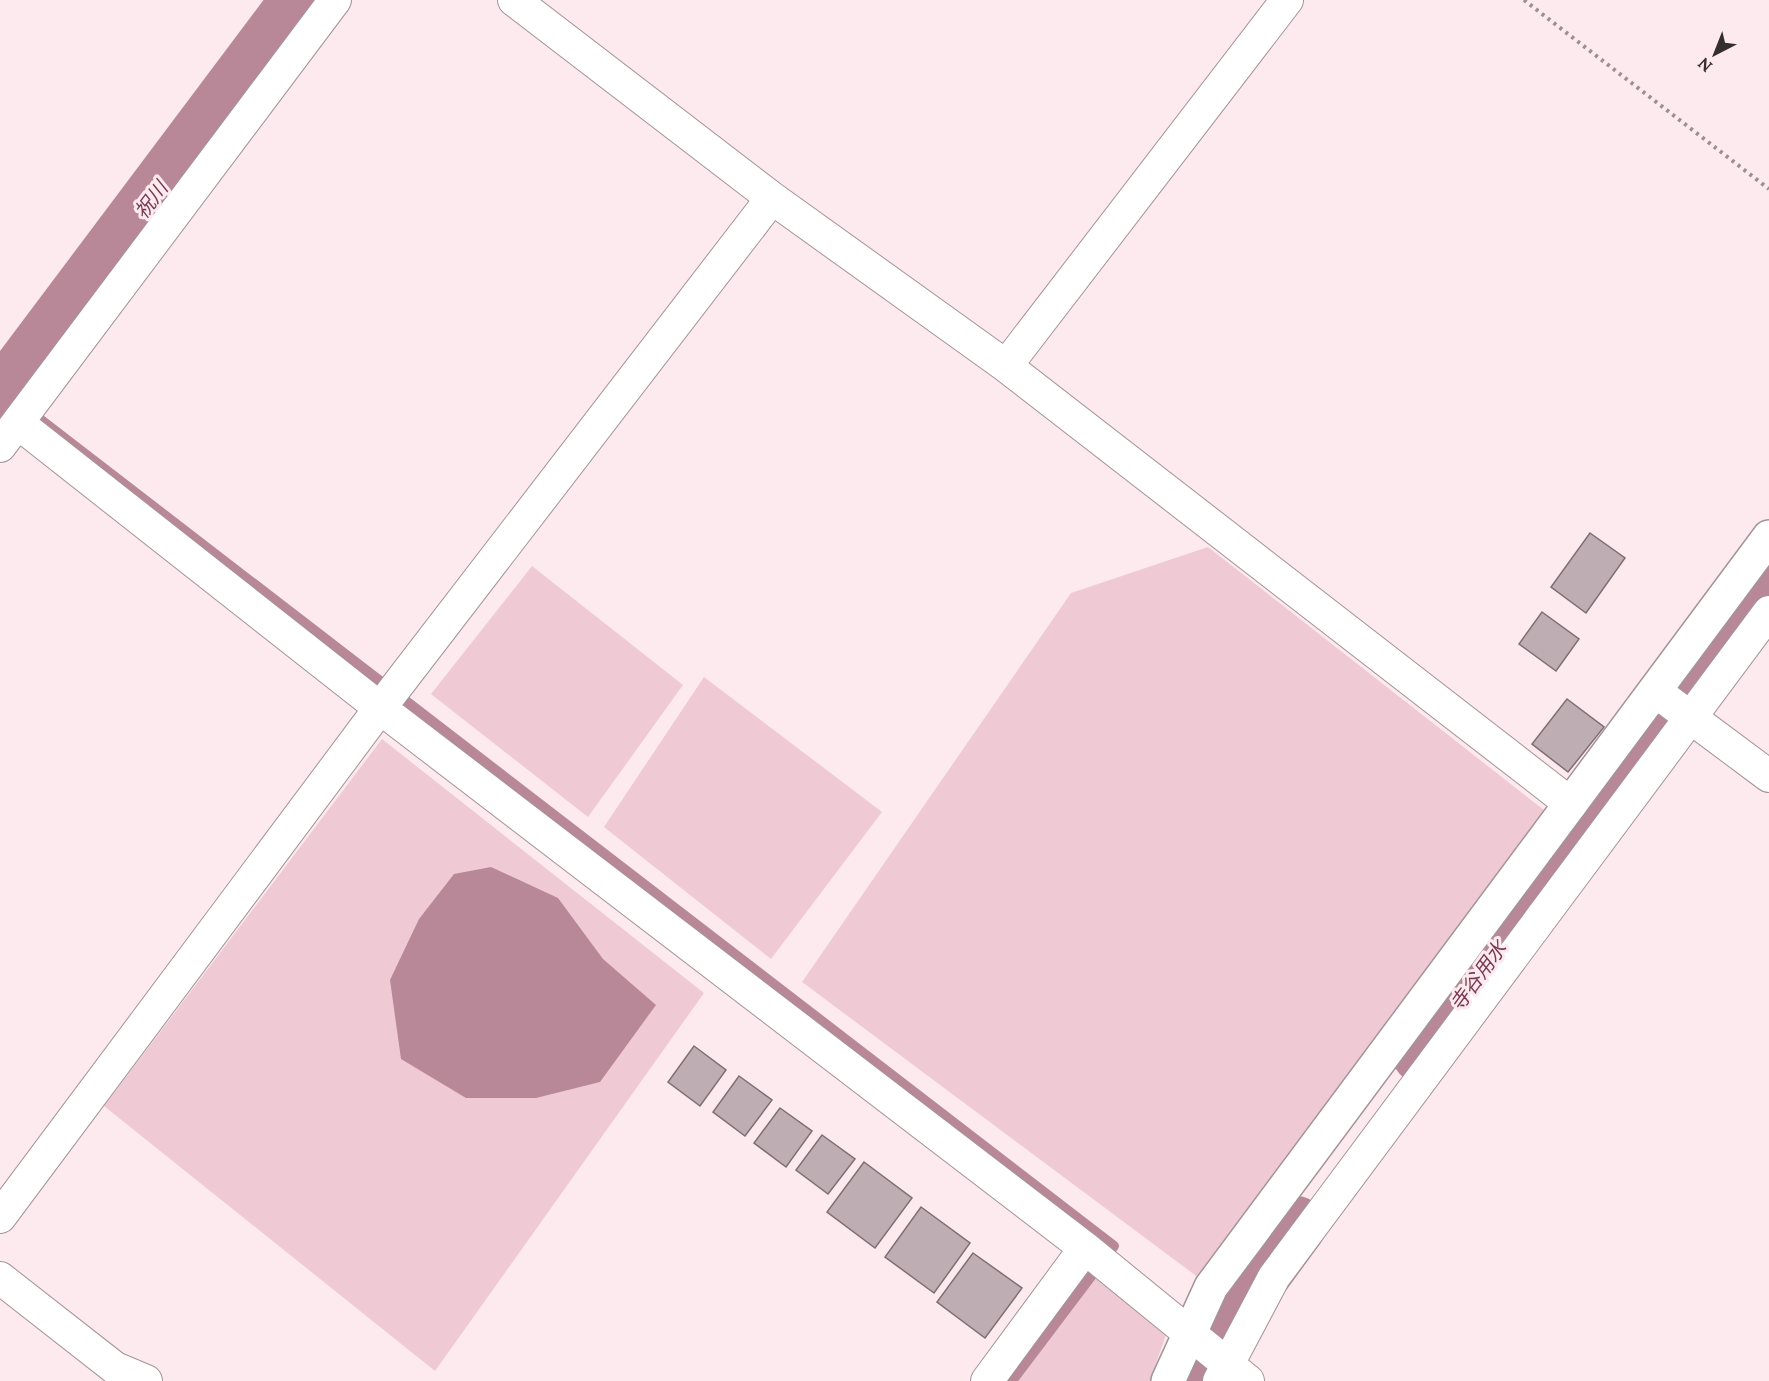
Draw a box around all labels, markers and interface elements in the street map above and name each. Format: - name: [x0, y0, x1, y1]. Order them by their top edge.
- north arrow: [1685, 24, 1745, 84]
- text: N: [1694, 54, 1716, 77]
- water label: 祝川: [129, 175, 174, 223]
- water label: 寺谷用水: [1444, 934, 1512, 1015]

